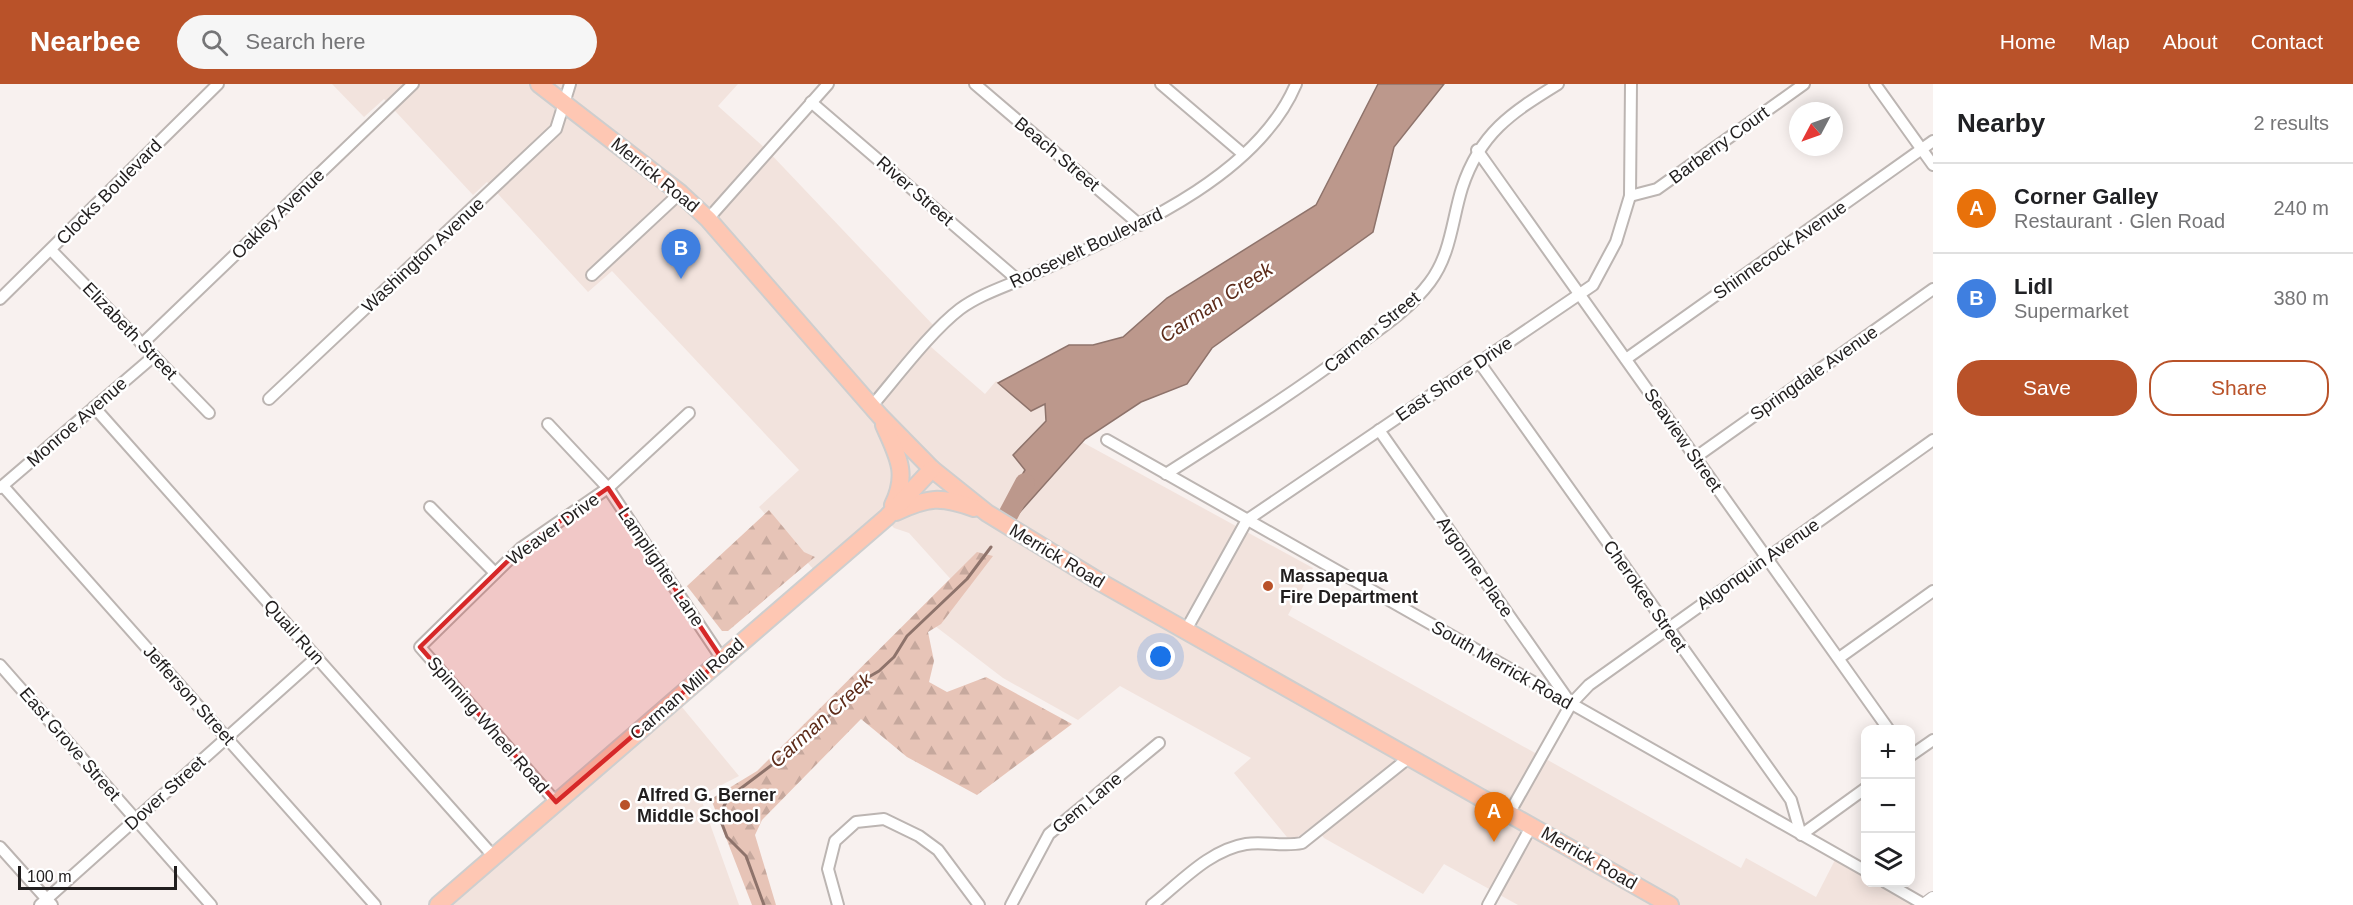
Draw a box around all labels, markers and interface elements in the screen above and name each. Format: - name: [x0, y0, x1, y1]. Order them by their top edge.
- search box: [177, 15, 597, 69]
- text: Nearbee: [30, 26, 141, 57]
- icon: search: [198, 26, 231, 59]
- text: Search here: [246, 29, 365, 54]
- text: Home: [2000, 30, 2056, 53]
- text: Map: [2089, 30, 2130, 53]
- text: About: [2163, 30, 2218, 53]
- text: Contact: [2251, 30, 2323, 53]
- street label: Barberry Court: [1665, 102, 1773, 188]
- north arrow: [1789, 102, 1843, 156]
- text: Nearby: [1957, 108, 2045, 138]
- text: 2 results: [2253, 112, 2329, 134]
- street label: Beach Street: [1011, 113, 1103, 195]
- street label: Merrick Road: [607, 134, 703, 216]
- street label: Clocks Boulevard: [52, 135, 166, 249]
- street label: River Street: [873, 152, 957, 230]
- street label: Oakley Avenue: [228, 165, 328, 263]
- text: Corner Galley: [2014, 184, 2158, 209]
- street label: Washington Avenue: [358, 193, 488, 317]
- street label: Shinnecock Avenue: [1710, 197, 1850, 303]
- text: A: [1969, 197, 1984, 219]
- text: 240 m: [2273, 197, 2329, 219]
- street label: Roosevelt Boulevard: [1007, 204, 1165, 292]
- text: Restaurant · Glen Road: [2014, 210, 2225, 232]
- pin: B: [662, 230, 700, 279]
- water label: Carman Creek: [1155, 257, 1277, 347]
- text: Lidl: [2014, 274, 2053, 299]
- street label: Elizabeth Street: [79, 278, 181, 384]
- street label: Carman Street: [1320, 287, 1424, 377]
- text: B: [1969, 287, 1984, 309]
- text: 380 m: [2273, 287, 2329, 309]
- text: Supermarket: [2014, 300, 2129, 322]
- street label: Springdale Avenue: [1747, 322, 1881, 424]
- street label: East Shore Drive: [1392, 333, 1516, 425]
- button: Save: [1957, 360, 2137, 416]
- button: Share: [2149, 360, 2329, 416]
- street label: Monroe Avenue: [23, 373, 131, 471]
- street label: Seaview Street: [1640, 385, 1726, 495]
- street label: Weaver Drive: [503, 489, 603, 569]
- street label: Lamplighter Lane: [614, 504, 708, 630]
- street label: Argonne Place: [1433, 513, 1517, 621]
- street label: Algonquin Avenue: [1693, 514, 1823, 614]
- street label: Merrick Road: [1006, 520, 1108, 592]
- street label: Cherokee Street: [1599, 537, 1691, 655]
- place label: Massapequa Fire Department: [1280, 566, 1418, 607]
- marker: Massapequa Fire Department: [1261, 579, 1275, 593]
- street label: Quail Run: [260, 596, 328, 668]
- street label: South Merrick Road: [1428, 617, 1576, 713]
- street label: Carman Mill Road: [626, 634, 748, 744]
- street label: Jefferson Street: [139, 641, 239, 749]
- your location: [1146, 642, 1175, 671]
- street label: Spinning Wheel Road: [423, 653, 553, 797]
- water label: Carman Creek: [765, 668, 877, 772]
- street label: East Grove Street: [16, 683, 124, 805]
- map controls: [1861, 725, 1915, 887]
- button: +: [1861, 725, 1915, 779]
- street label: Dover Street: [121, 752, 209, 834]
- street label: Gem Lane: [1048, 768, 1126, 838]
- button: −: [1861, 779, 1915, 833]
- place label: Alfred G. Berner Middle School: [637, 785, 776, 826]
- pin: A: [1474, 792, 1514, 842]
- marker: Alfred G. Berner Middle School: [618, 798, 632, 812]
- street label: Merrick Road: [1538, 823, 1640, 893]
- button: layers: [1861, 833, 1915, 887]
- scale bar: [18, 863, 177, 890]
- text: 100 m: [27, 868, 71, 885]

